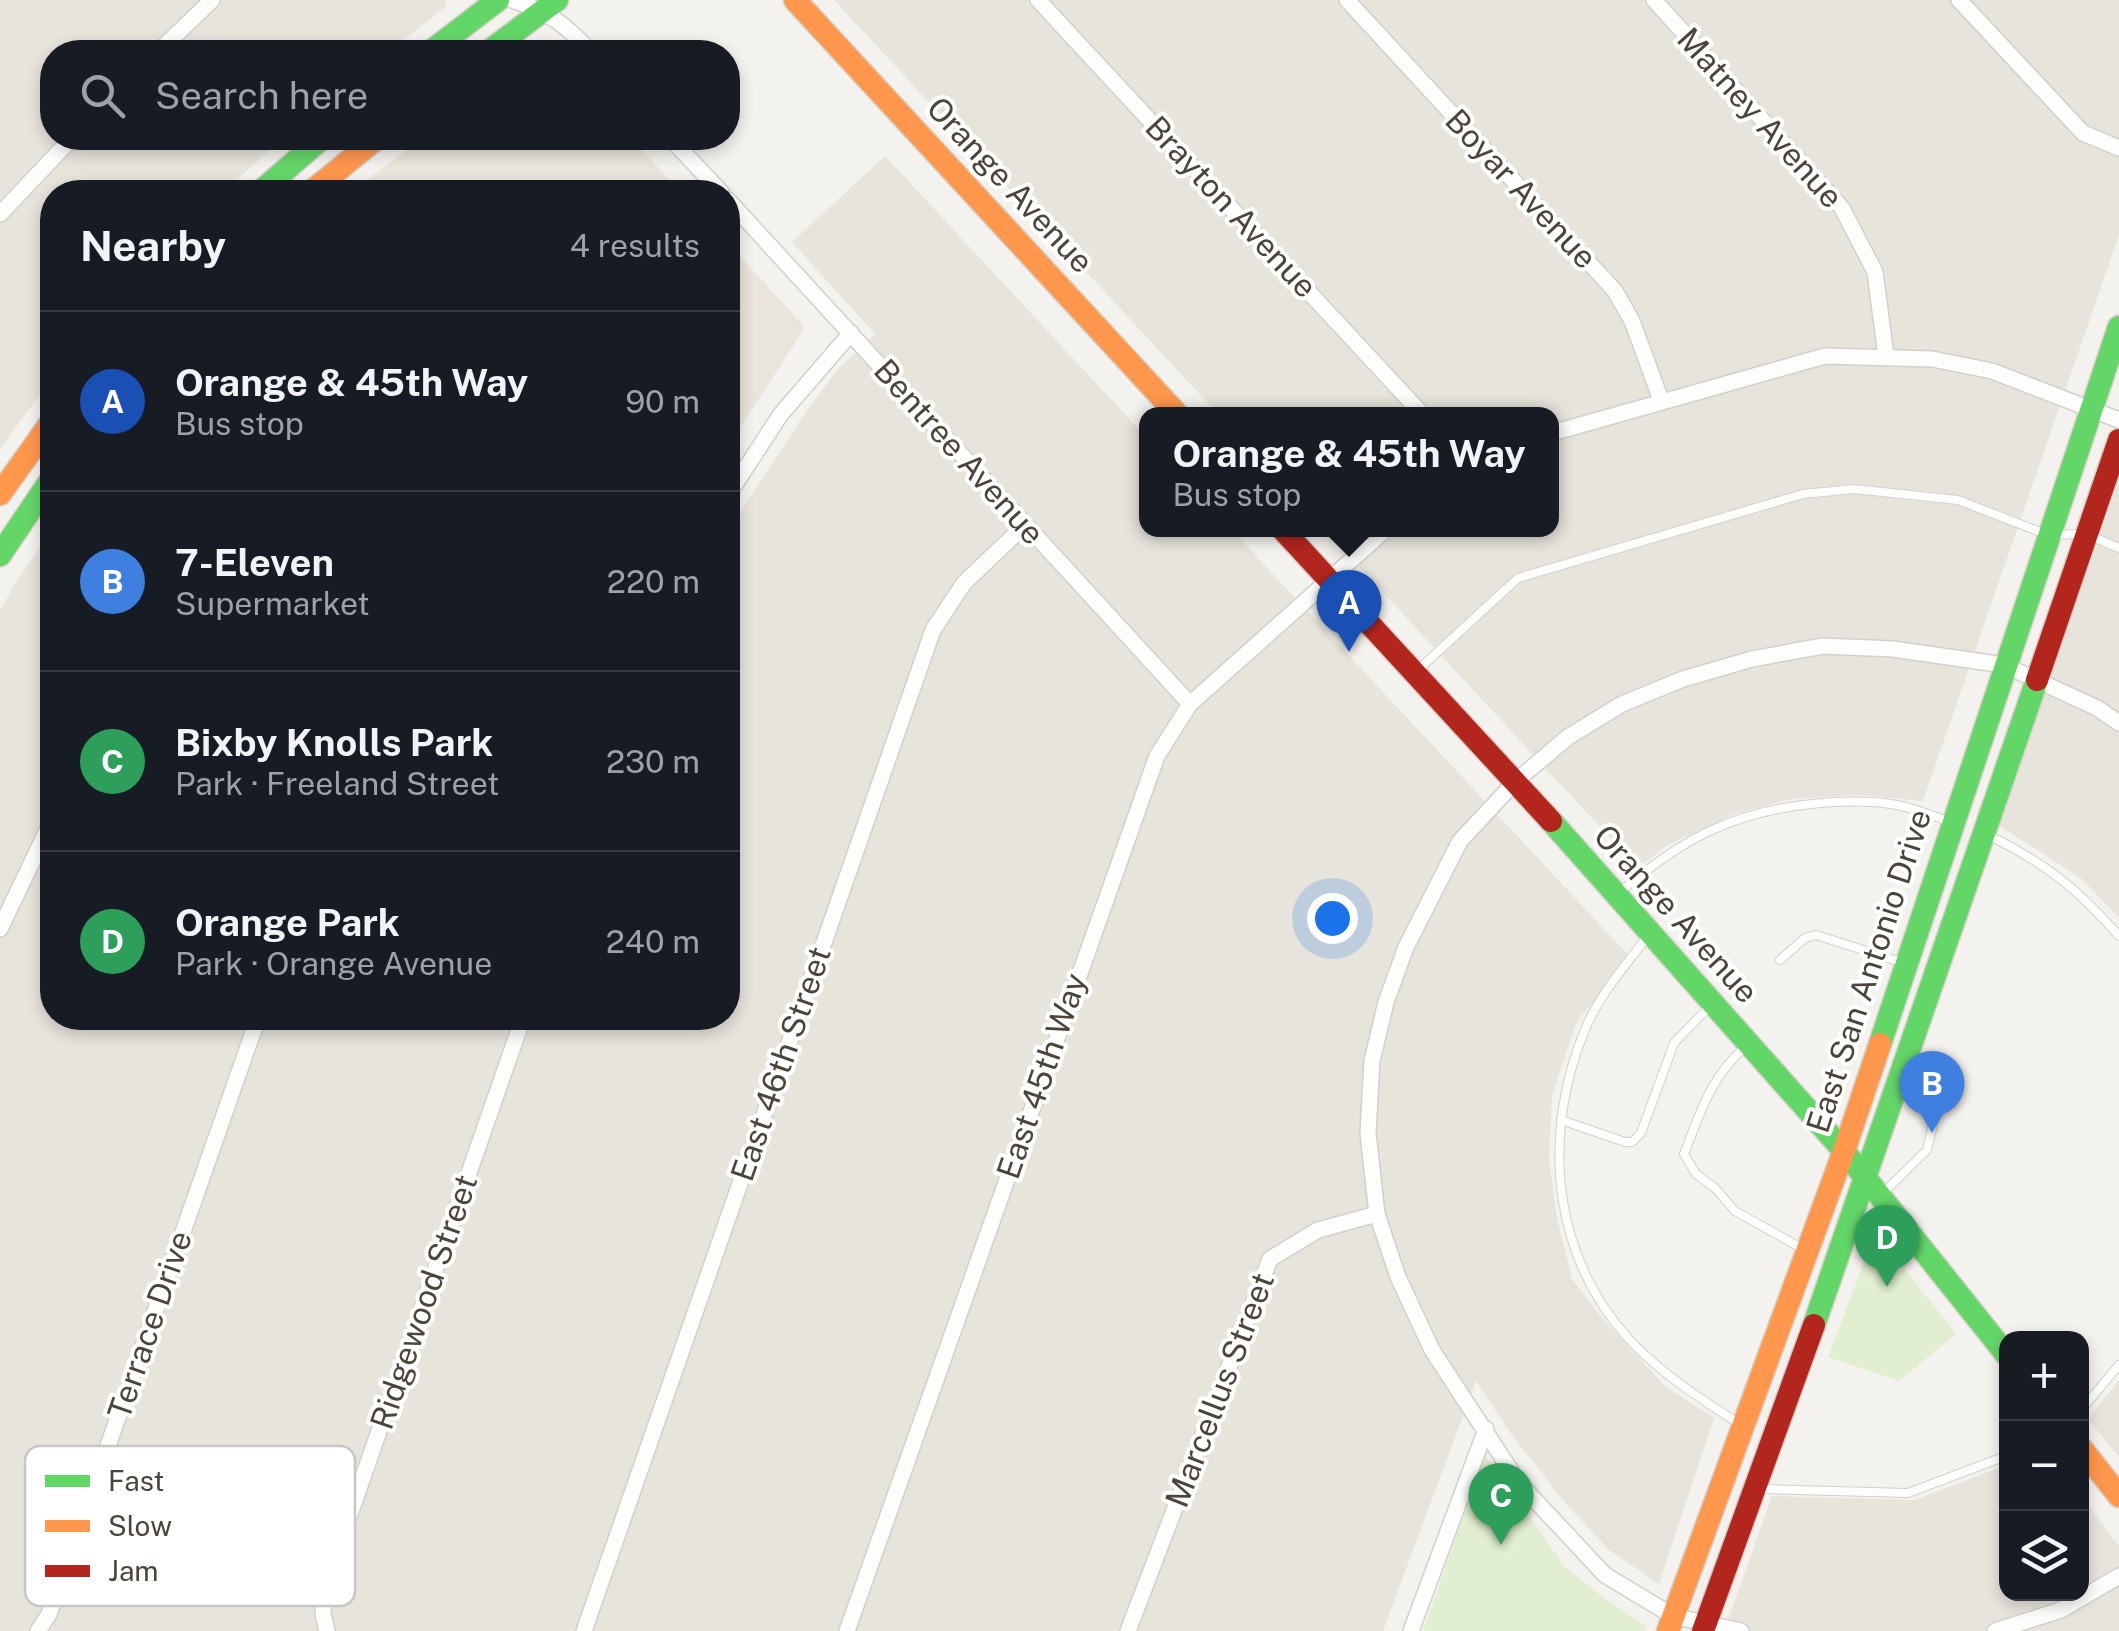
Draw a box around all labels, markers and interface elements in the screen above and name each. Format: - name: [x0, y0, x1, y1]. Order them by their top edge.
- street label: Matney Avenue: [1670, 20, 1851, 215]
- search box: [40, 40, 740, 150]
- icon: search: [75, 68, 130, 123]
- text: Search here: [155, 73, 368, 118]
- street label: Orange Avenue: [920, 89, 1101, 280]
- street label: Boyar Avenue: [1438, 101, 1604, 276]
- street label: Brayton Avenue: [1138, 108, 1325, 305]
- text: Nearby: [80, 221, 226, 270]
- text: 4 results: [570, 227, 700, 264]
- street label: Bentree Avenue: [867, 352, 1052, 552]
- text: Orange & 45th Way: [175, 360, 528, 405]
- text: A: [101, 383, 124, 420]
- text: 90 m: [625, 383, 700, 420]
- text: Bus stop: [175, 405, 304, 442]
- popup: [1139, 407, 1559, 537]
- text: Orange & 45th Way: [1172, 431, 1526, 476]
- text: Bus stop: [1172, 476, 1301, 513]
- text: 7-Eleven: [175, 540, 334, 585]
- text: B: [102, 563, 123, 600]
- text: 220 m: [607, 563, 700, 600]
- pin: A: [1316, 570, 1382, 652]
- text: Supermarket: [175, 585, 370, 622]
- text: Bixby Knolls Park: [175, 720, 493, 765]
- text: C: [101, 743, 124, 780]
- text: 230 m: [606, 743, 700, 780]
- text: Park · Freeland Street: [175, 765, 499, 802]
- street label: East San Antonio Drive: [1799, 805, 1938, 1137]
- street label: Orange Avenue: [1587, 817, 1766, 1010]
- your location: [1307, 893, 1358, 944]
- text: Orange Park: [175, 900, 400, 945]
- text: D: [101, 923, 124, 960]
- text: 240 m: [606, 923, 700, 960]
- street label: East 46th Street: [723, 942, 838, 1186]
- text: Park · Orange Avenue: [175, 945, 492, 982]
- street label: East 45th Way: [989, 968, 1094, 1183]
- pin: B: [1900, 1050, 1964, 1133]
- street label: Ridgewood Street: [363, 1170, 484, 1434]
- pin: D: [1854, 1204, 1920, 1287]
- street label: Terrace Drive: [100, 1226, 199, 1424]
- street label: Marcellus Street: [1158, 1267, 1281, 1512]
- map controls: [1999, 1331, 2089, 1601]
- button: +: [1999, 1331, 2089, 1421]
- button: −: [1999, 1421, 2089, 1511]
- legend: [25, 1446, 355, 1606]
- pin: C: [1468, 1462, 1534, 1545]
- text: Fast: [108, 1464, 164, 1497]
- text: Slow: [108, 1509, 172, 1542]
- button: layers: [1999, 1511, 2089, 1601]
- text: Jam: [108, 1554, 159, 1587]

